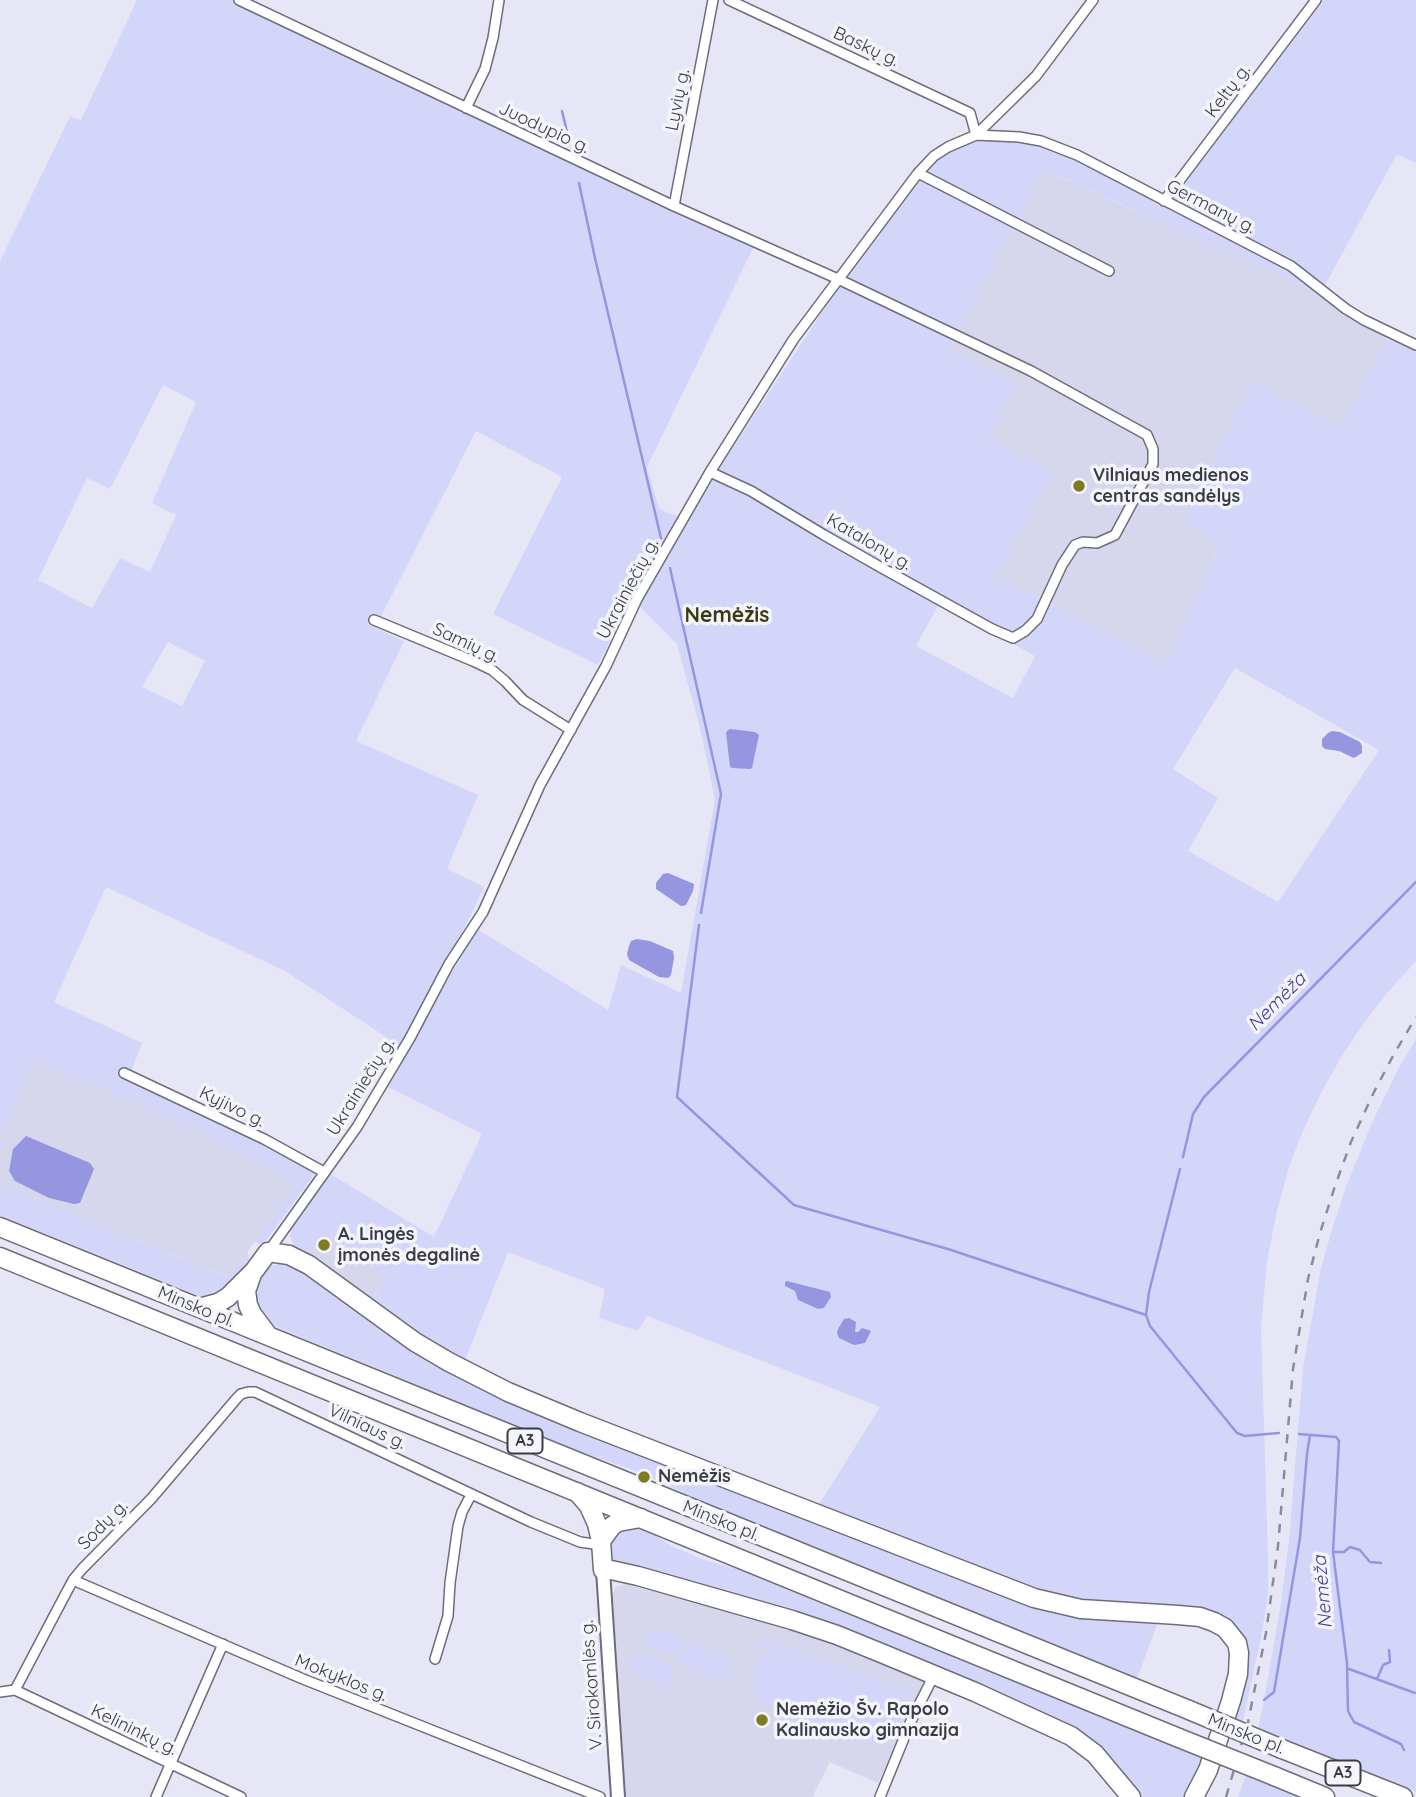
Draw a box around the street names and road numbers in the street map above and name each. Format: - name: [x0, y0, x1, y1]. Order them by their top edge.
- street label: Baskų g.: [830, 22, 902, 72]
- street label: Keltų g.: [1201, 60, 1255, 122]
- street label: Lyvių g.: [661, 67, 695, 133]
- street label: Juodupio g.: [495, 98, 593, 158]
- street label: Germanų g.: [1163, 175, 1259, 239]
- street label: Katalonų g.: [822, 509, 916, 575]
- street label: Ukrainiečių g.: [592, 535, 664, 643]
- street label: Samių g.: [429, 618, 503, 668]
- street label: Ukrainiečių g.: [322, 1034, 400, 1140]
- street label: Kyjivo g.: [196, 1082, 268, 1132]
- street label: Minsko pl.: [154, 1282, 238, 1332]
- street label: Vilniaus g.: [325, 1400, 409, 1454]
- road number: A3: [508, 1428, 542, 1454]
- street label: Sodų g.: [74, 1496, 132, 1554]
- street label: Minsko pl.: [679, 1496, 763, 1546]
- street label: V. Sirokomlės g.: [577, 1619, 607, 1751]
- street label: Mokyklos g.: [292, 1650, 390, 1706]
- street label: Kelininkų g.: [87, 1700, 181, 1760]
- street label: Minsko pl.: [1204, 1709, 1288, 1759]
- road number: A3: [1326, 1760, 1360, 1786]

